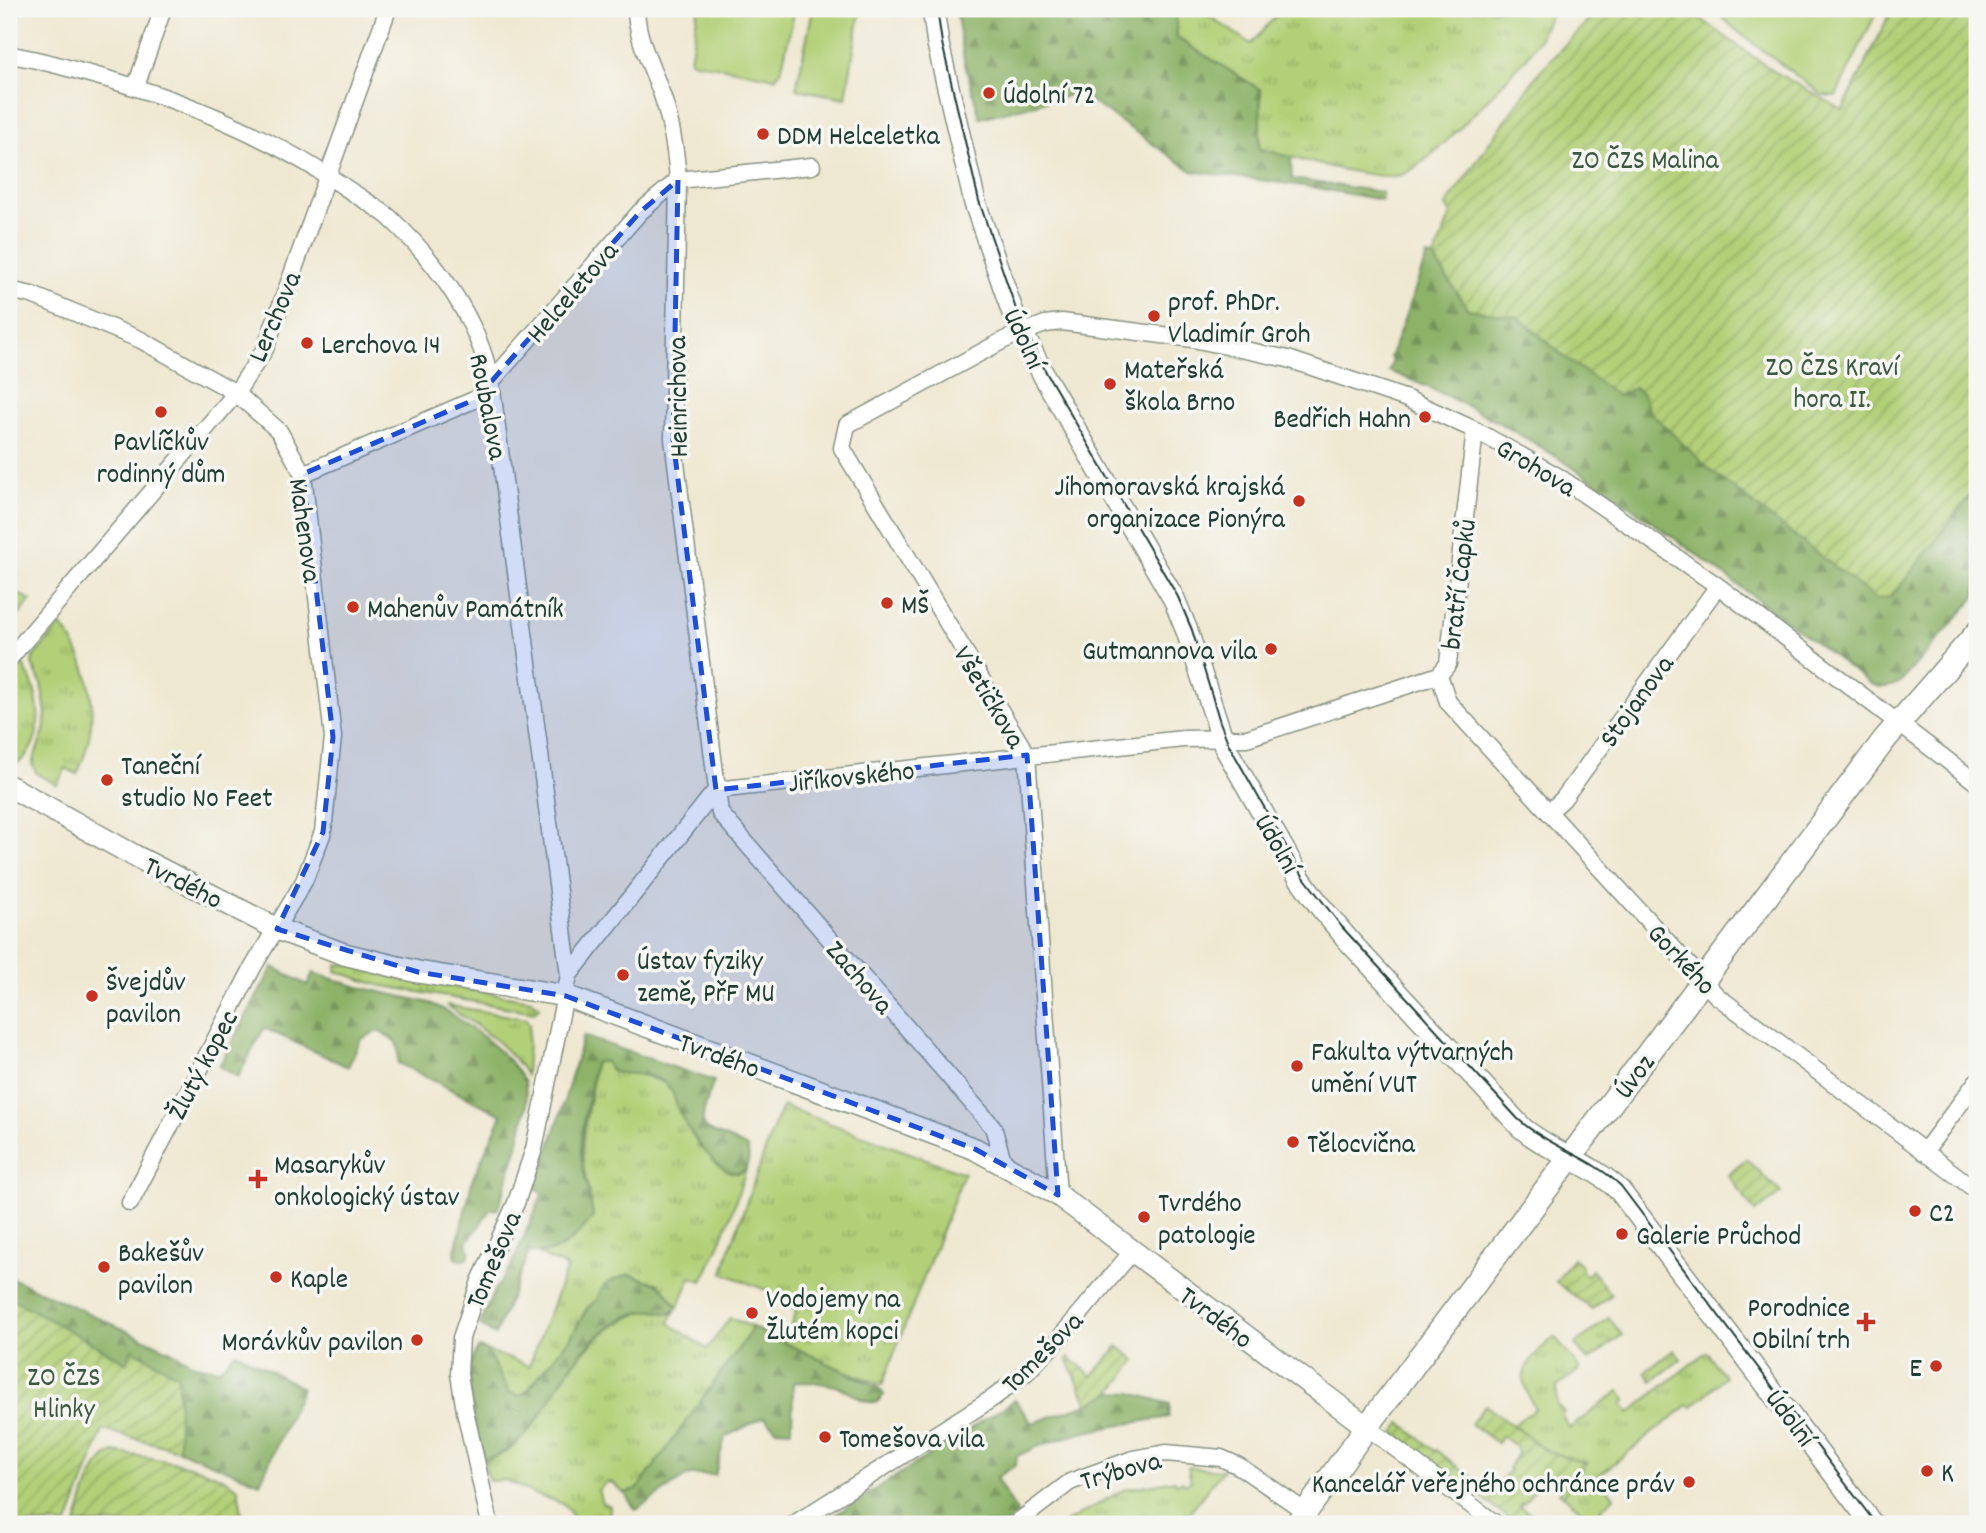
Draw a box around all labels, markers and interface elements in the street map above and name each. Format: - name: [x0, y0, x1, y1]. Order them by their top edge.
- place label: Údolní 72: [1003, 78, 1095, 118]
- marker: Údolní 72: [981, 85, 997, 101]
- place label: DDM Helceletka: [777, 119, 940, 159]
- marker: DDM Helceletka: [755, 126, 771, 142]
- park label: ZO ČZS Malina: [1571, 143, 1719, 183]
- street label: Helceletova: [519, 234, 631, 354]
- street label: Lerchova: [241, 265, 315, 370]
- place label: prof. PhDr. Vladimír Groh: [1168, 285, 1311, 357]
- street label: Údolní: [990, 303, 1054, 379]
- marker: prof. PhDr. Vladimír Groh: [1146, 308, 1162, 324]
- place label: Lerchova 14: [321, 328, 441, 368]
- marker: Lerchova 14: [299, 335, 315, 351]
- street label: Heinrichova: [660, 335, 702, 458]
- street label: Roubalova: [455, 350, 515, 464]
- park label: ZO ČZS Kraví hora II.: [1765, 350, 1900, 422]
- place label: Mateřská škola Brno: [1124, 353, 1235, 425]
- marker: Mateřská škola Brno: [1102, 376, 1118, 392]
- place label: Bedřich Hahn: [1273, 402, 1411, 442]
- marker: Pavlíčkův rodinný dům: [153, 404, 169, 420]
- marker: Bedřich Hahn: [1417, 409, 1433, 425]
- place label: Pavlíčkův rodinný dům: [96, 425, 226, 497]
- street label: Grohova: [1487, 431, 1583, 510]
- place label: Jihomoravská krajská organizace Pionýra: [1054, 470, 1286, 542]
- street label: Mahenova: [275, 476, 329, 586]
- marker: Jihomoravská krajská organizace Pionýra: [1291, 493, 1307, 509]
- street label: bratří Čapků: [1434, 517, 1490, 652]
- place label: MŠ: [901, 588, 929, 628]
- place label: Mahenův Památník: [367, 592, 564, 632]
- marker: MŠ: [879, 595, 895, 611]
- marker: Mahenův Památník: [345, 599, 361, 615]
- place label: Gutmannova vila: [1082, 634, 1258, 674]
- street label: Všetičkova: [940, 640, 1033, 758]
- marker: Gutmannova vila: [1263, 641, 1279, 657]
- street label: Stojanova: [1592, 648, 1687, 757]
- place label: Taneční studio No Feet: [121, 749, 272, 821]
- street label: Jiříkovského: [786, 753, 917, 807]
- marker: Taneční studio No Feet: [99, 772, 115, 788]
- street label: Údolní: [1242, 808, 1309, 884]
- street label: Tvrdého: [135, 849, 228, 922]
- street label: Gorkého: [1635, 916, 1723, 1006]
- street label: Zachova: [814, 933, 901, 1026]
- place label: Ústav fyziky země, PřF MU: [637, 944, 775, 1016]
- place label: Švejdův pavilon: [106, 965, 186, 1037]
- marker: Ústav fyziky země, PřF MU: [615, 967, 631, 983]
- marker: Švejdův pavilon: [84, 988, 100, 1004]
- street label: Žlutý kopec: [160, 1004, 251, 1129]
- street label: Tvrdého: [672, 1026, 764, 1092]
- place label: Fakulta výtvarných umění VUT: [1311, 1035, 1514, 1107]
- street label: Úvoz: [1607, 1047, 1667, 1109]
- marker: Fakulta výtvarných umění VUT: [1289, 1058, 1305, 1074]
- place label: Tělocvična: [1307, 1127, 1416, 1167]
- marker: Tělocvična: [1285, 1134, 1301, 1150]
- place label: Masarykův onkologický ústav: [274, 1148, 460, 1220]
- marker: Masarykův onkologický ústav: [248, 1169, 268, 1189]
- place label: Tvrdého patologie: [1158, 1186, 1256, 1258]
- place label: C2: [1929, 1196, 1955, 1236]
- marker: C2: [1907, 1203, 1923, 1219]
- street label: Tomešova: [458, 1205, 535, 1316]
- marker: Tvrdého patologie: [1136, 1209, 1152, 1225]
- place label: Galerie Průchod: [1636, 1219, 1801, 1259]
- marker: Galerie Průchod: [1614, 1226, 1630, 1242]
- place label: Bakešův pavilon: [118, 1236, 204, 1308]
- marker: Bakešův pavilon: [96, 1259, 112, 1275]
- place label: Kaple: [290, 1262, 348, 1302]
- marker: Kaple: [268, 1269, 284, 1285]
- street label: Tvrdého: [1169, 1279, 1259, 1361]
- place label: Vodojemy na Žlutém kopci: [766, 1282, 901, 1354]
- place label: Porodnice Obilní trh: [1747, 1291, 1850, 1363]
- street label: Tomešova: [994, 1304, 1095, 1405]
- marker: Vodojemy na Žlutém kopci: [744, 1305, 760, 1321]
- marker: Porodnice Obilní trh: [1856, 1312, 1876, 1332]
- place label: Morávkův pavilon: [222, 1325, 403, 1365]
- marker: Morávkův pavilon: [409, 1332, 425, 1348]
- place label: E: [1909, 1351, 1922, 1391]
- marker: E: [1928, 1358, 1944, 1374]
- park label: ZO ČZS Hlinky: [27, 1360, 101, 1432]
- street label: Údolní: [1753, 1383, 1824, 1459]
- place label: Tomešova vila: [839, 1422, 985, 1462]
- marker: Tomešova vila: [817, 1429, 833, 1445]
- street label: Trýbova: [1076, 1443, 1167, 1504]
- place label: K: [1941, 1456, 1954, 1496]
- marker: K: [1919, 1463, 1935, 1479]
- place label: Kancelář veřejného ochránce práv: [1312, 1467, 1675, 1507]
- marker: Kancelář veřejného ochránce práv: [1681, 1474, 1697, 1490]

